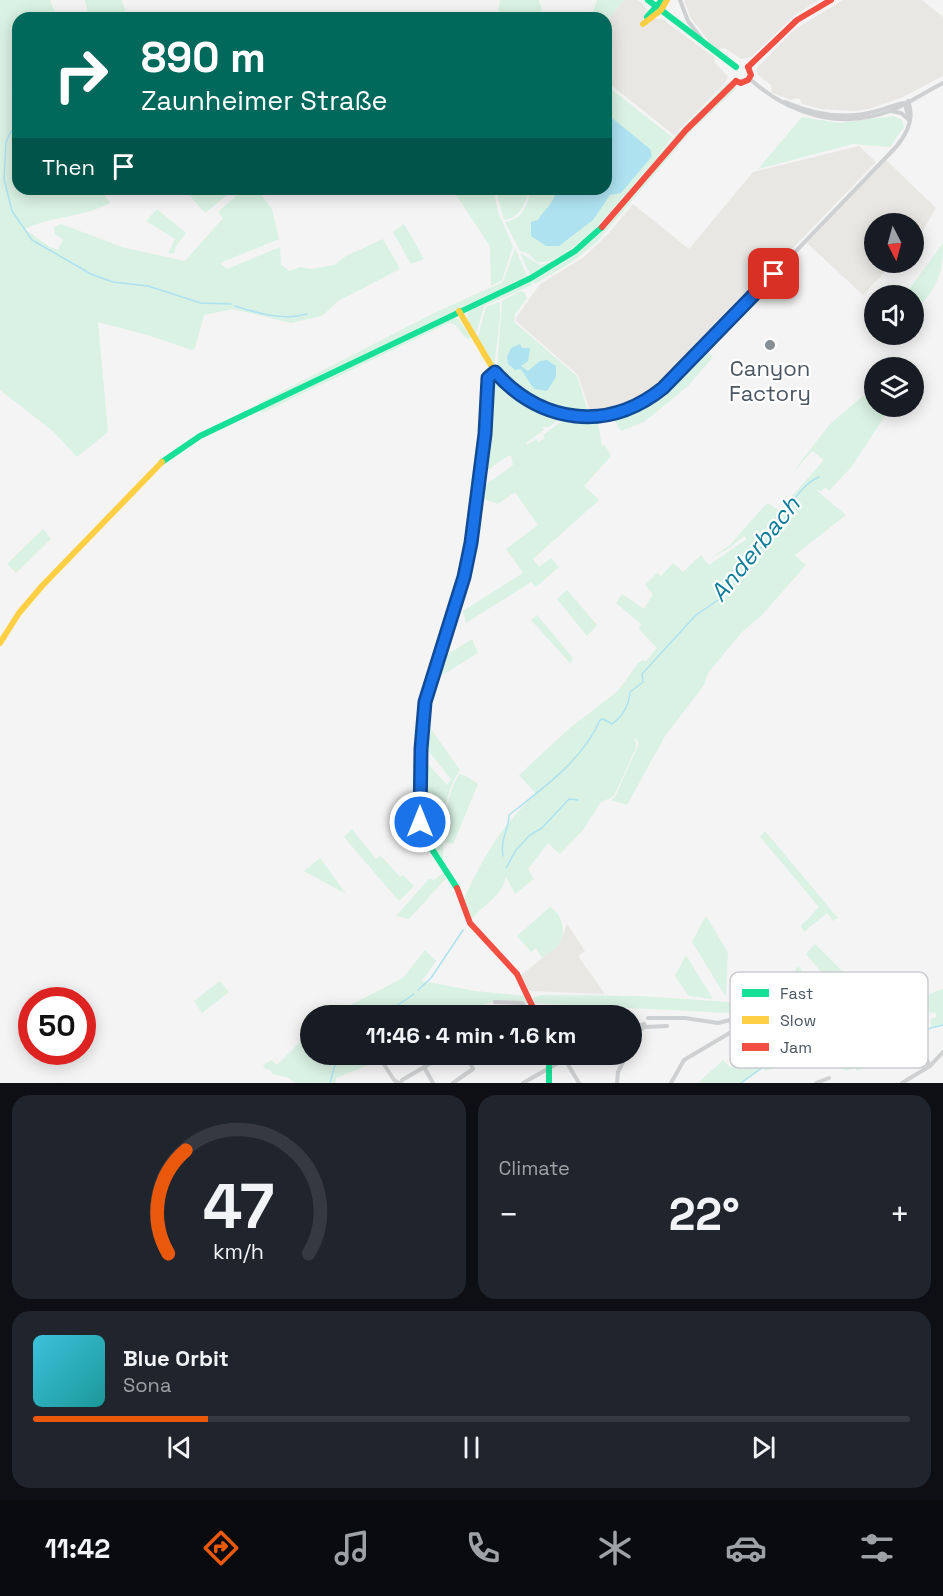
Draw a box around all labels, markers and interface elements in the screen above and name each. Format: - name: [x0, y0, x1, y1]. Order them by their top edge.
- text: 890 m: [141, 31, 266, 84]
- icon: right: [42, 36, 120, 114]
- text: Zaunheimer Straße: [141, 83, 387, 118]
- icon: arrive: [107, 150, 140, 183]
- text: Then: [42, 153, 95, 181]
- north arrow: [864, 213, 924, 273]
- map controls: [864, 213, 924, 417]
- pin: [748, 248, 799, 299]
- icon: arrive: [757, 257, 790, 290]
- button: sound: [864, 285, 924, 345]
- marker: Canyon Factory: [763, 338, 777, 352]
- place label: Canyon Factory: [729, 354, 811, 407]
- button: layers: [864, 357, 924, 417]
- water label: Anderbach: [703, 489, 807, 608]
- position arrow: [388, 790, 452, 854]
- legend: [730, 972, 928, 1068]
- text: Fast: [780, 983, 813, 1004]
- speed limit sign: 50: [18, 987, 96, 1065]
- text: Slow: [780, 1010, 816, 1031]
- text: 11:46 · 4 min · 1.6 km: [366, 1021, 576, 1049]
- text: Jam: [780, 1037, 812, 1058]
- text: Climate: [499, 1155, 570, 1181]
- text: 47: [203, 1167, 275, 1246]
- text: 22°: [669, 1186, 740, 1243]
- text: −: [499, 1194, 519, 1236]
- text: +: [890, 1194, 910, 1236]
- text: km/h: [213, 1238, 264, 1265]
- text: Blue Orbit: [123, 1344, 229, 1372]
- text: Sona: [123, 1372, 171, 1398]
- icon: previous: [163, 1431, 196, 1464]
- icon: pause: [455, 1431, 488, 1464]
- icon: next: [747, 1431, 780, 1464]
- icon: directions: [200, 1527, 242, 1569]
- icon: music: [331, 1527, 373, 1569]
- icon: phone: [462, 1527, 504, 1569]
- icon: climate: [594, 1527, 636, 1569]
- icon: car: [725, 1527, 767, 1569]
- icon: filters: [856, 1527, 898, 1569]
- text: 11:42: [45, 1531, 110, 1566]

